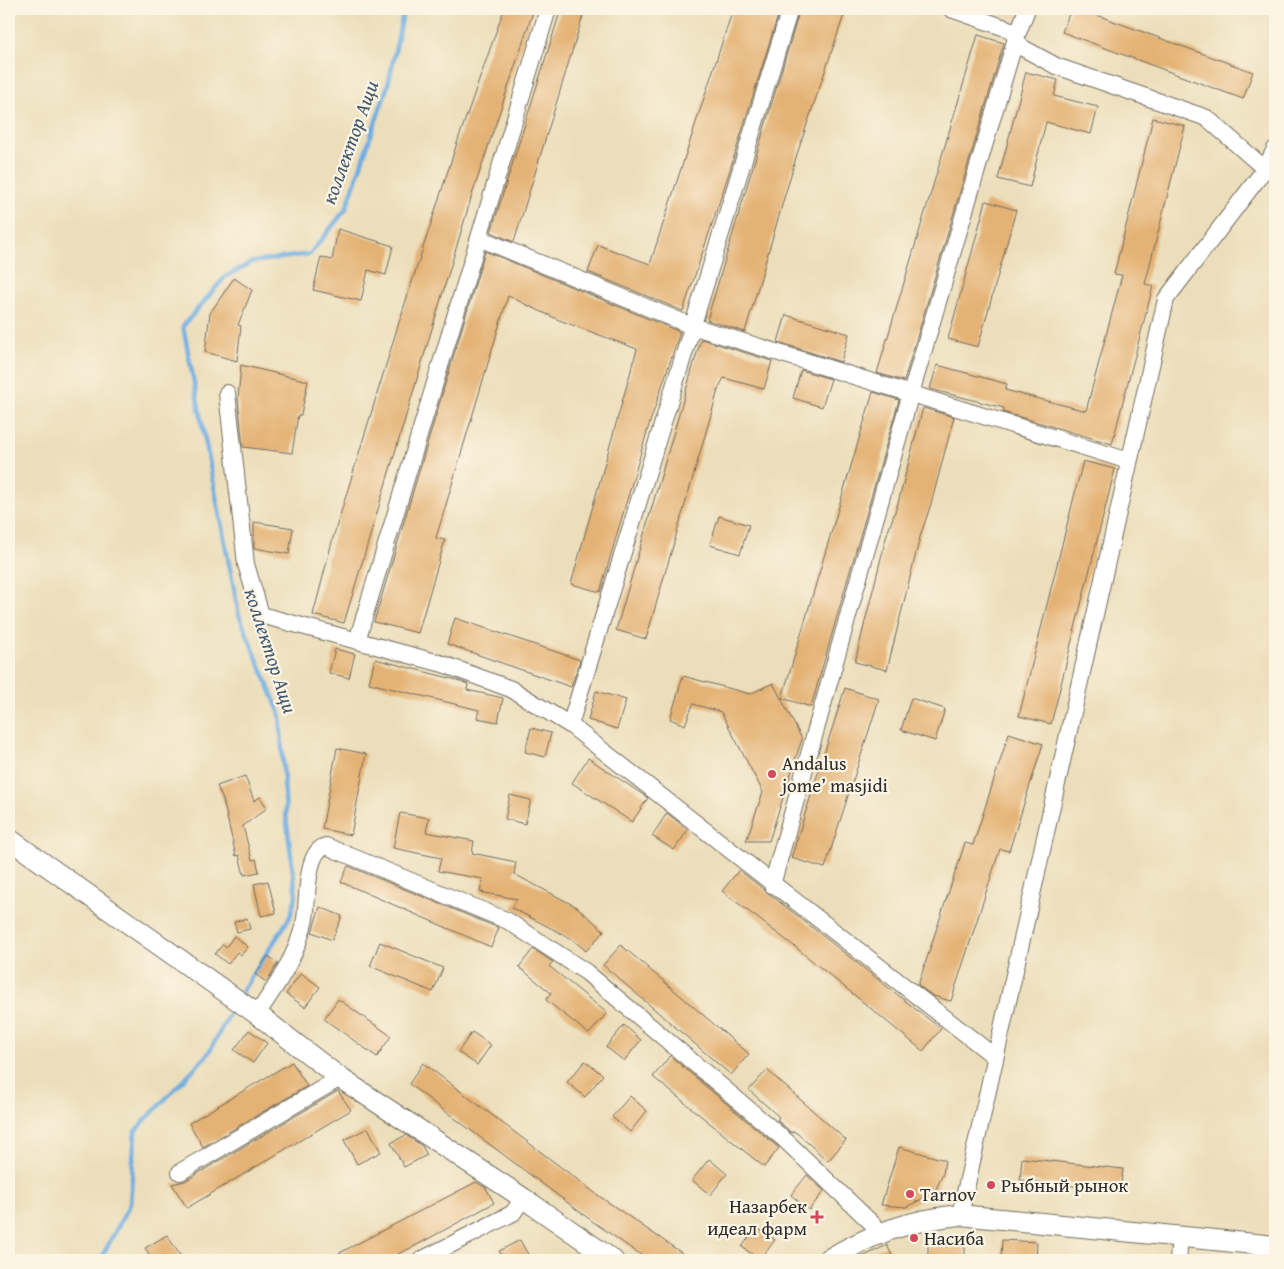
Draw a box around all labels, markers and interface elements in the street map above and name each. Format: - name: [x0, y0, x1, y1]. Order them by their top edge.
- water label: коллектор Ащи: [314, 76, 385, 208]
- water label: коллектор Ащи: [238, 585, 305, 717]
- place label: Andalus jome’ masjidi: [779, 749, 888, 799]
- marker: Andalus jome’ masjidi: [766, 768, 778, 780]
- place label: Рыбный рынок: [1001, 1171, 1128, 1199]
- marker: Рыбный рынок: [985, 1179, 997, 1191]
- place label: Tarnov: [920, 1180, 977, 1208]
- marker: Tarnov: [904, 1188, 916, 1200]
- place label: Назарбек идеал фарм: [707, 1192, 807, 1242]
- marker: Назарбек идеал фарм: [811, 1211, 823, 1223]
- place label: Насиба: [924, 1224, 984, 1252]
- marker: Насиба: [908, 1232, 920, 1244]

